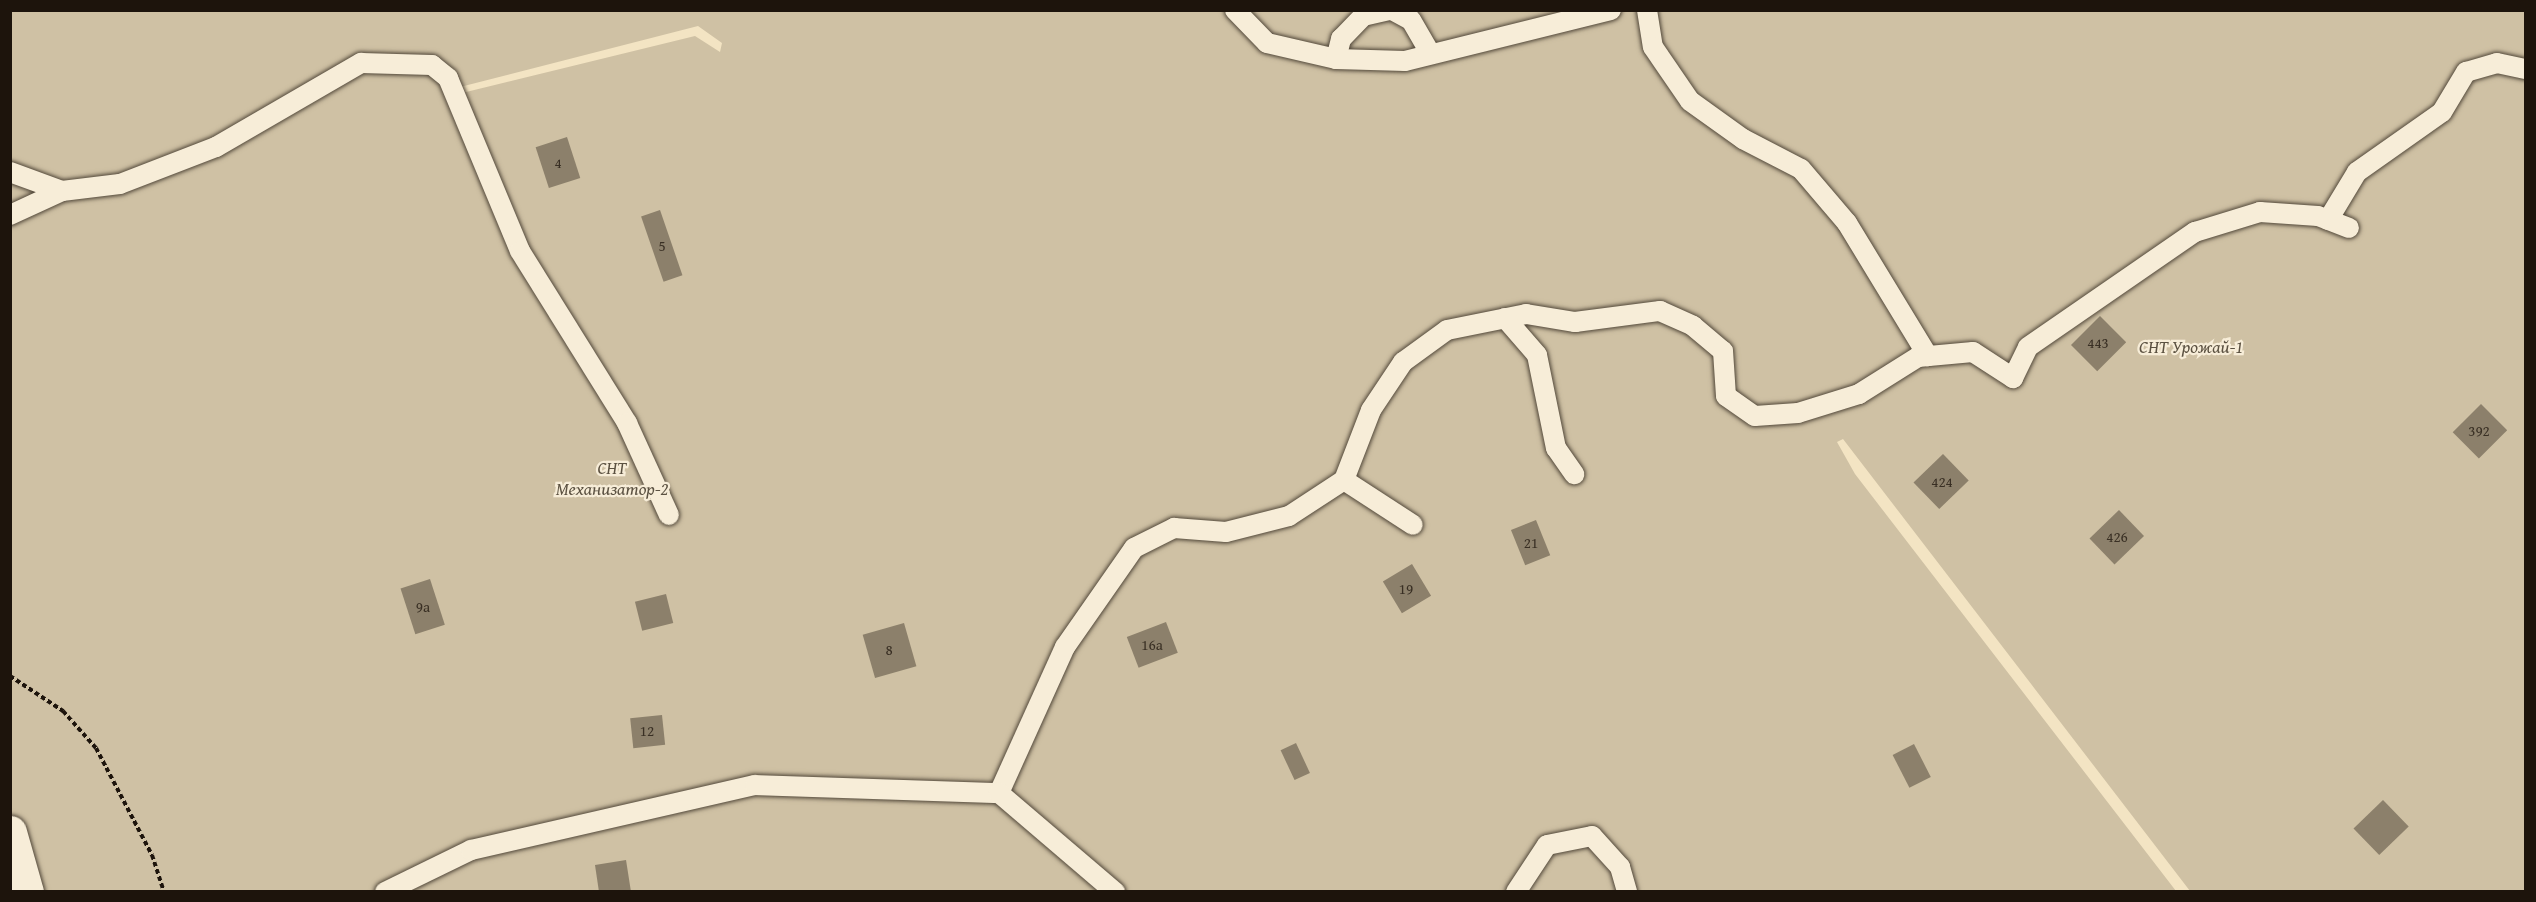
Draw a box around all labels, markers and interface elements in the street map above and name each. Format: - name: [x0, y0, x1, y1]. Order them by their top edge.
- house number: 4: [554, 154, 562, 172]
- house number: 5: [658, 237, 666, 255]
- house number: 443: [2087, 334, 2109, 352]
- park label: СНТ Урожай-1: [2139, 336, 2243, 358]
- house number: 392: [2468, 422, 2490, 440]
- park label: СНТ Механизатор-2: [556, 458, 668, 500]
- house number: 424: [1931, 473, 1953, 491]
- house number: 426: [2106, 528, 2128, 546]
- house number: 21: [1524, 534, 1538, 552]
- house number: 19: [1399, 580, 1413, 598]
- house number: 9а: [416, 598, 430, 616]
- house number: 16а: [1141, 636, 1163, 654]
- house number: 8: [885, 641, 893, 659]
- house number: 12: [640, 722, 654, 740]

